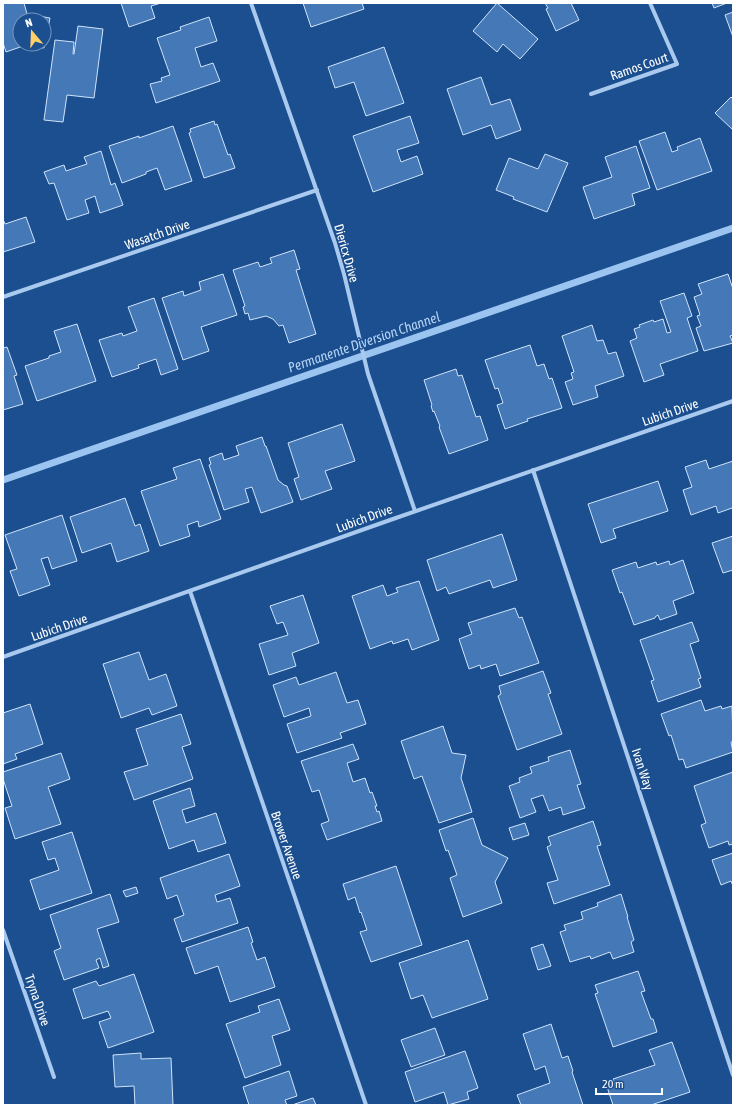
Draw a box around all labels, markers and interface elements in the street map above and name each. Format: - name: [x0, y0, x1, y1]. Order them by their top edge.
- north arrow: [12, 12, 52, 52]
- text: N: [24, 16, 34, 29]
- street label: Ramos Court: [608, 50, 670, 83]
- street label: Wasatch Drive: [123, 216, 192, 253]
- street label: Diericx Drive: [331, 222, 362, 284]
- water label: Permanente Diversion Channel: [286, 308, 442, 376]
- street label: Lubich Drive: [640, 396, 700, 429]
- street label: Lubich Drive: [334, 501, 394, 536]
- street label: Lubich Drive: [29, 611, 89, 644]
- street label: Ivan Way: [629, 746, 657, 793]
- street label: Brower Avenue: [268, 809, 305, 881]
- street label: Tryna Drive: [22, 972, 53, 1028]
- scale bar: [596, 1070, 662, 1096]
- text: 20 m: [602, 1077, 624, 1091]

